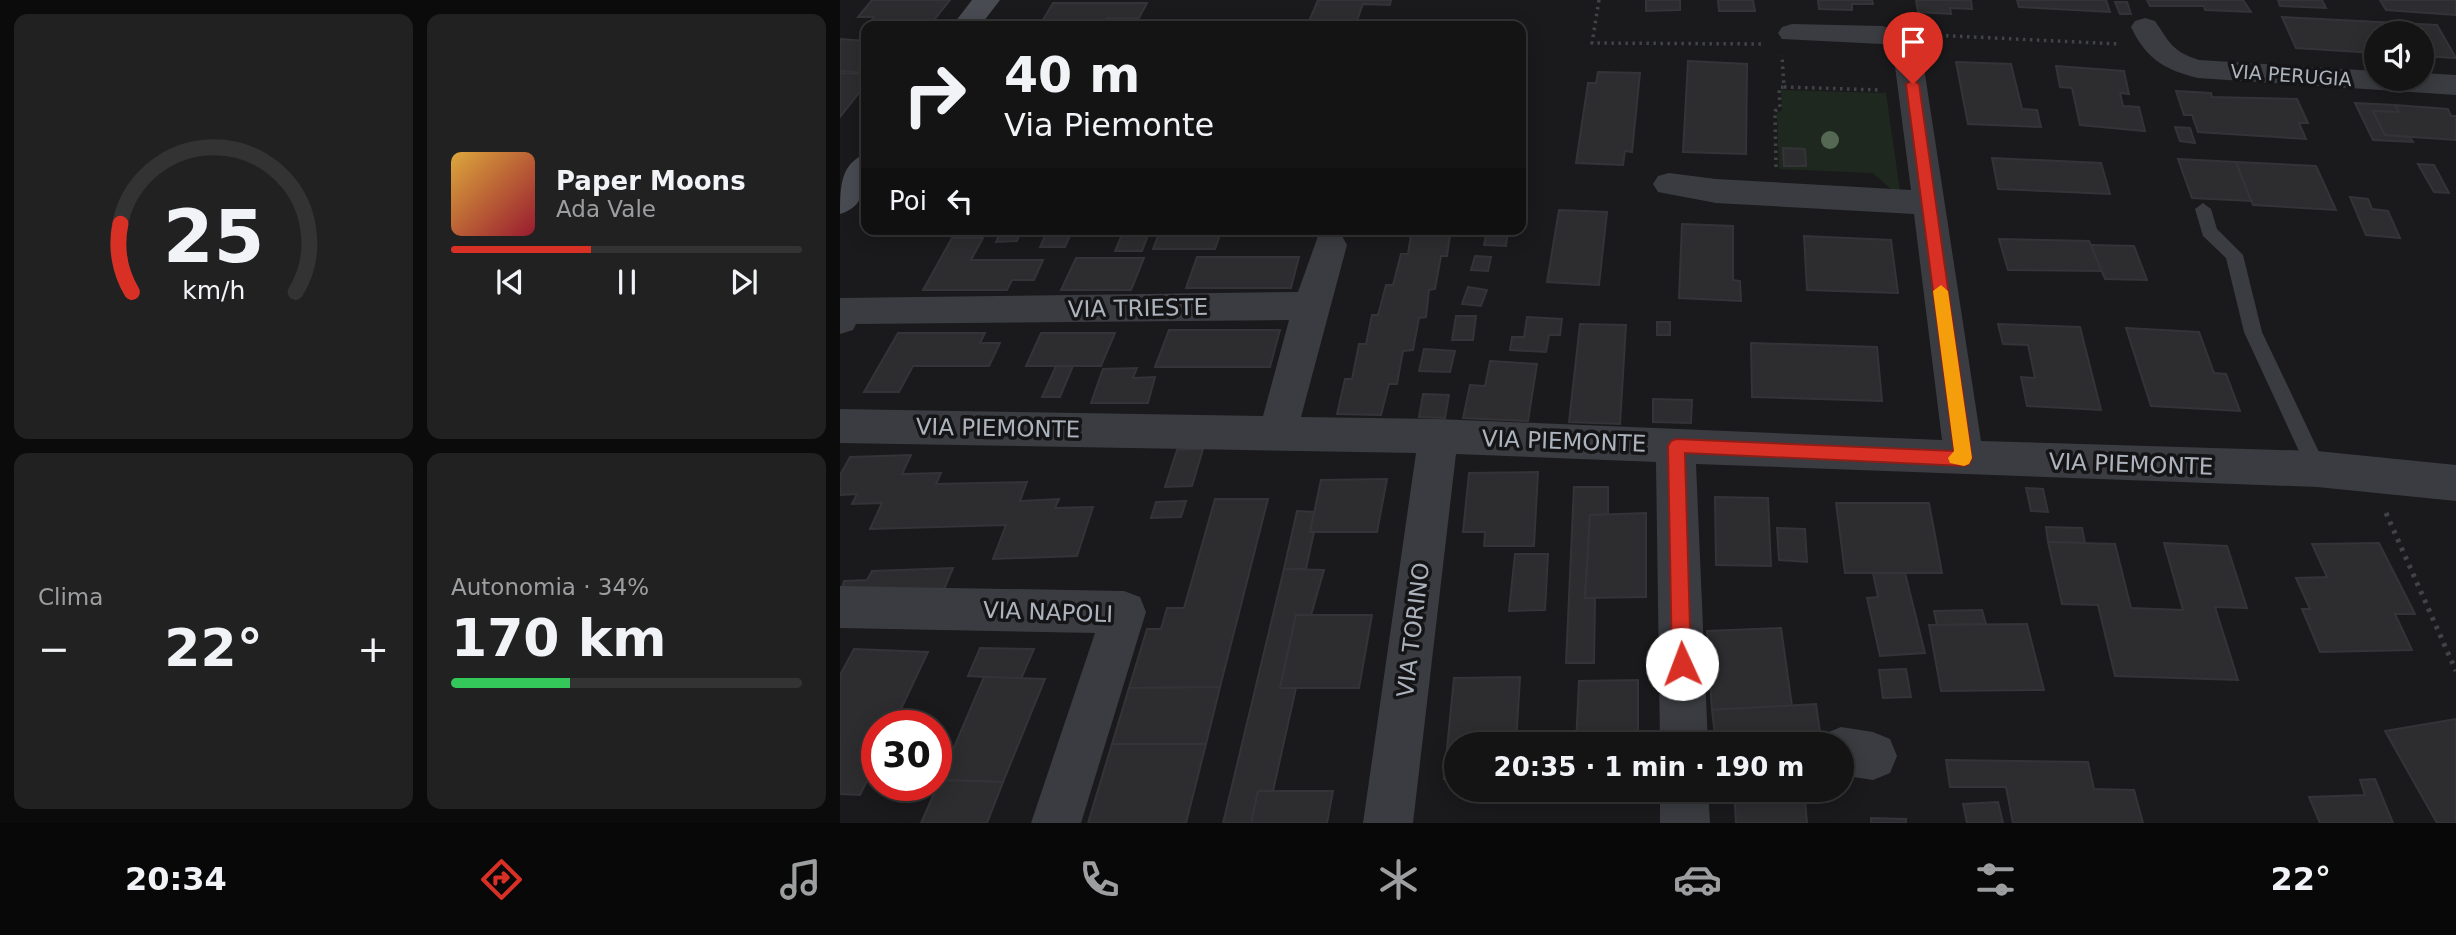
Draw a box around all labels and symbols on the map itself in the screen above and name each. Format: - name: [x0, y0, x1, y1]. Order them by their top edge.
- pin: [1883, 12.0, 1943, 84]
- street label: VIA PERUGIA: [2230, 60, 2352, 90]
- street label: VIA TRIESTE: [1068, 294, 1208, 322]
- street label: VIA PIEMONTE: [916, 414, 1080, 442]
- street label: VIA PIEMONTE: [1481, 425, 1647, 457]
- street label: VIA PIEMONTE: [2048, 448, 2214, 480]
- street label: VIA TORINO: [1392, 561, 1434, 699]
- street label: VIA NAPOLI: [983, 597, 1113, 627]
- position arrow: [1645, 627, 1719, 701]
- speed limit sign: 30: [861, 710, 952, 801]

